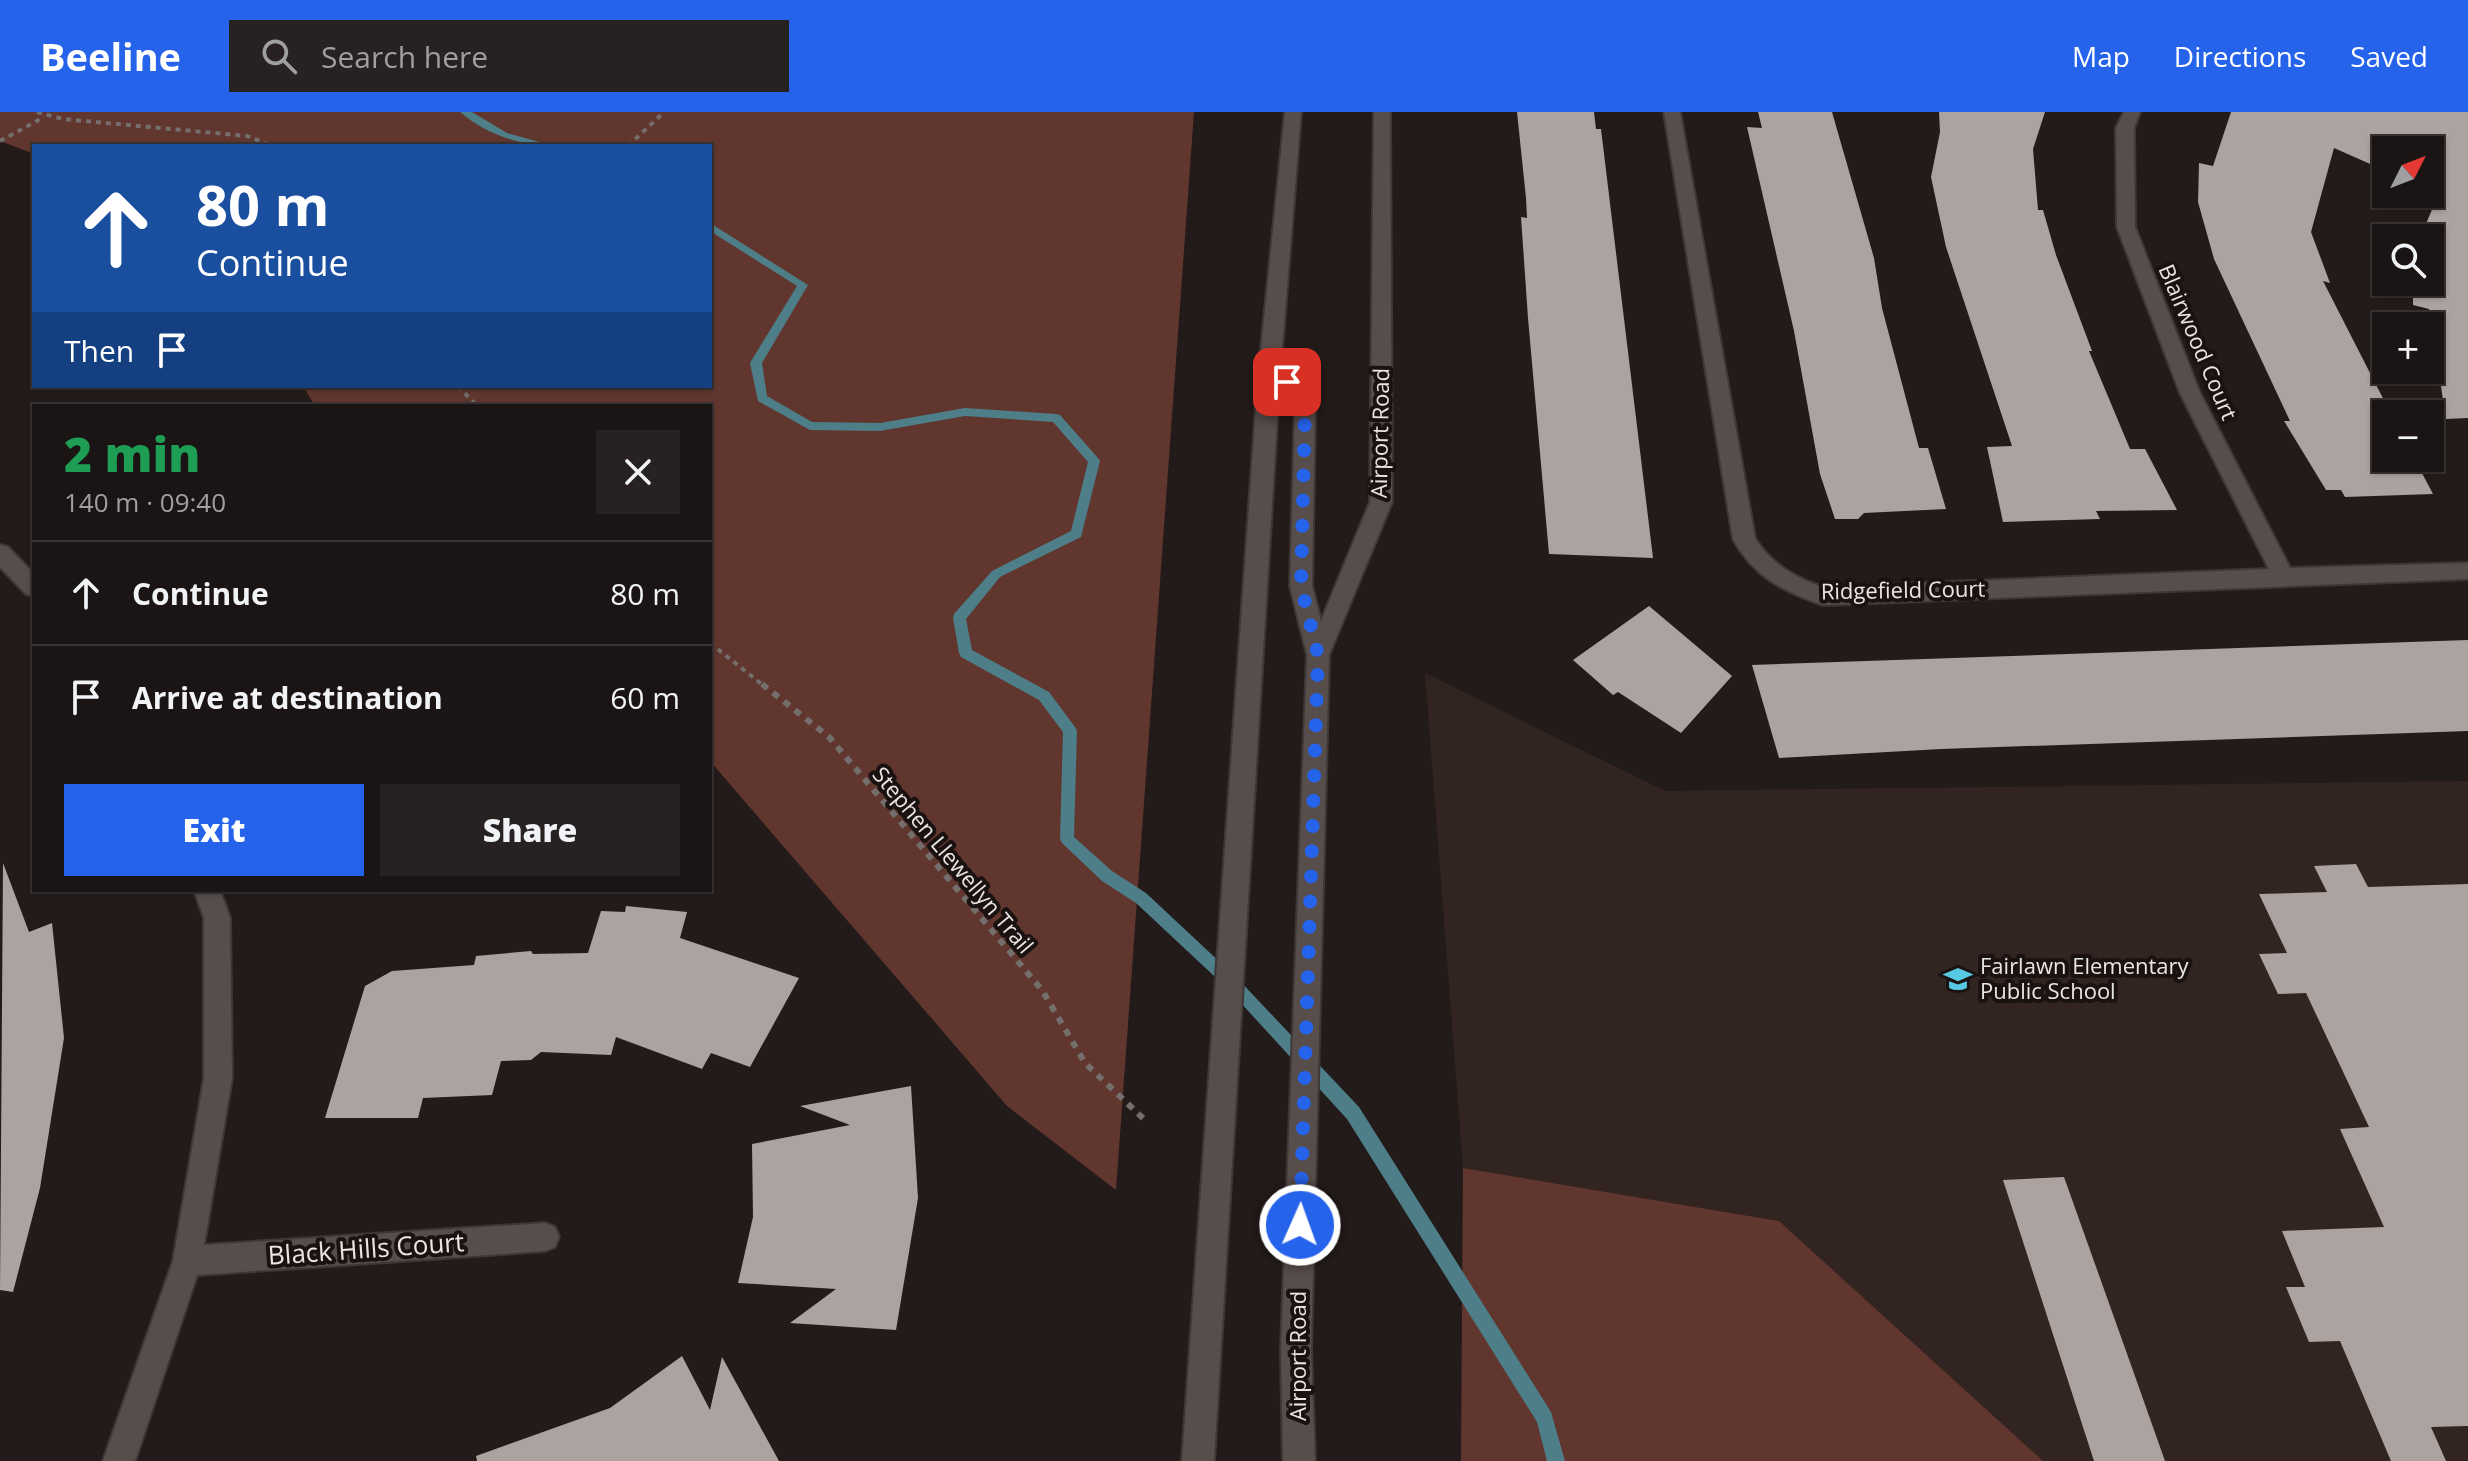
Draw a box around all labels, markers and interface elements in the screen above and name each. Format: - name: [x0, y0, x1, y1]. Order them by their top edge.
- search box: [229, 20, 789, 92]
- text: Beeline: [40, 30, 181, 82]
- icon: search: [257, 34, 301, 78]
- text: Search here: [321, 36, 488, 77]
- text: Map: [2072, 37, 2130, 75]
- text: Directions: [2174, 37, 2306, 75]
- text: Saved: [2350, 37, 2428, 75]
- north arrow: [2372, 136, 2444, 208]
- map controls: [2372, 136, 2444, 472]
- text: 80 m: [196, 166, 330, 242]
- icon: ahead: [64, 176, 168, 280]
- button: search: [2372, 224, 2444, 296]
- text: Continue: [196, 238, 349, 287]
- street label: Blairwood Court: [2153, 259, 2245, 424]
- button: +: [2372, 312, 2444, 384]
- icon: arrive: [150, 328, 194, 372]
- text: Then: [64, 330, 134, 371]
- pin: [1253, 348, 1321, 416]
- icon: arrive: [1265, 360, 1309, 404]
- street label: Airport Road: [1363, 368, 1395, 498]
- button: −: [2372, 400, 2444, 472]
- text: 2 min: [64, 421, 200, 486]
- button: close: [596, 430, 680, 514]
- text: 140 m · 09:40: [64, 484, 226, 520]
- icon: ahead: [64, 571, 108, 615]
- text: Continue: [132, 573, 269, 614]
- text: 80 m: [610, 573, 680, 614]
- street label: Ridgefield Court: [1821, 573, 1986, 605]
- icon: arrive: [64, 675, 108, 719]
- text: Arrive at destination: [132, 677, 443, 718]
- text: 60 m: [610, 677, 680, 718]
- street label: Stephen Llewellyn Trail: [867, 760, 1041, 959]
- button: Exit: [64, 784, 364, 876]
- button: Share: [380, 784, 680, 876]
- place label: Fairlawn Elementary Public School: [1980, 950, 2190, 1005]
- school or university icon: Fairlawn Elementary Public School: [1943, 964, 1973, 994]
- position arrow: [1258, 1183, 1342, 1267]
- street label: Black Hills Court: [267, 1223, 465, 1273]
- street label: Airport Road: [1282, 1291, 1312, 1421]

